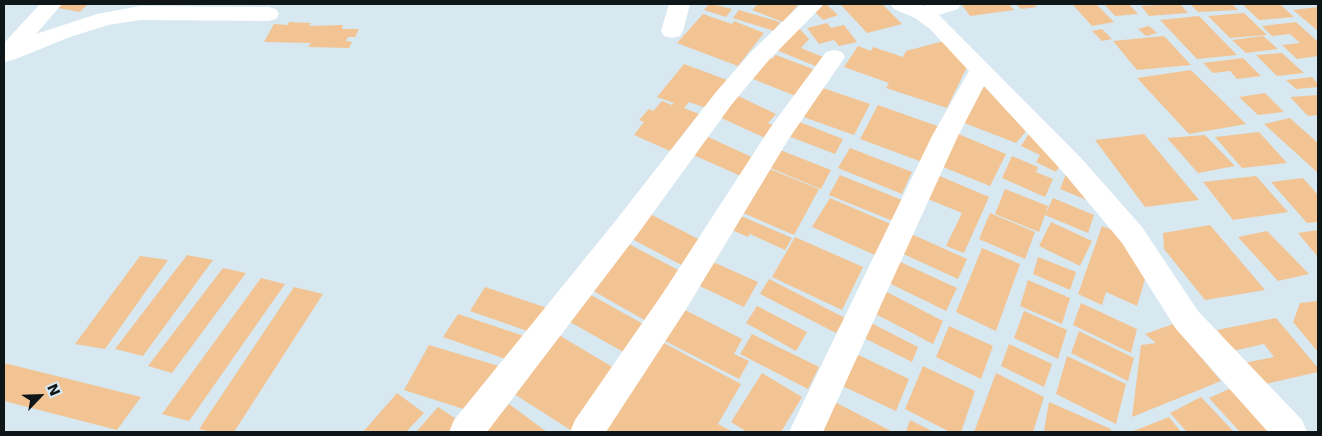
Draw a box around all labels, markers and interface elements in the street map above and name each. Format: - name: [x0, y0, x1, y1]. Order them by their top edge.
- north arrow: [15, 371, 65, 421]
- text: N: [44, 381, 63, 399]

